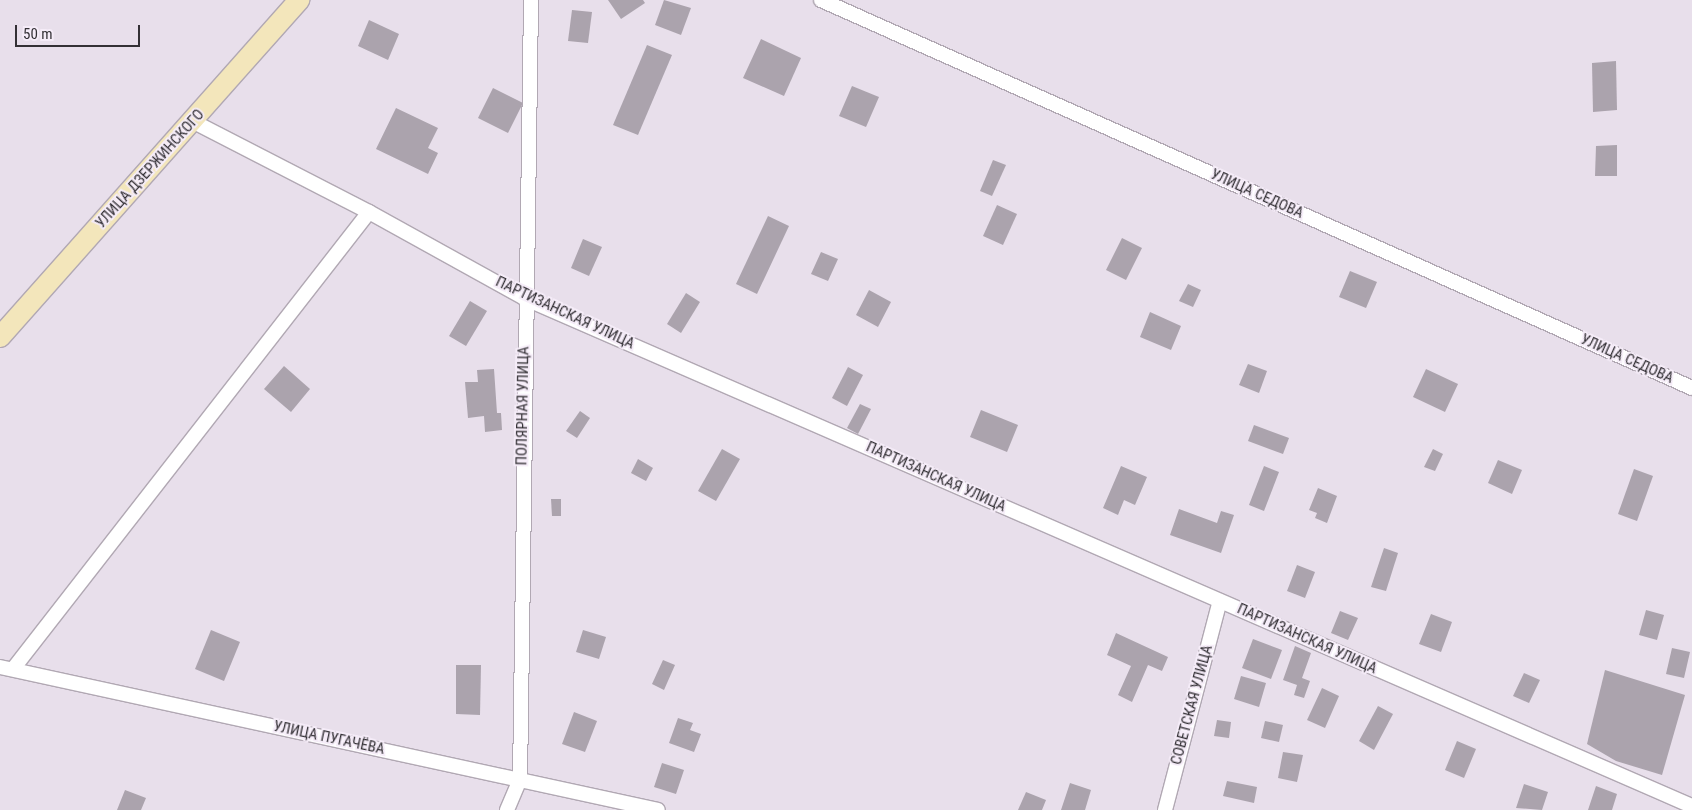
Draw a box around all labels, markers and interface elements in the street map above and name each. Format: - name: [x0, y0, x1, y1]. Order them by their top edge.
- scale bar: [18, 15, 142, 47]
- text: 50 m: [23, 25, 53, 43]
- street label: УЛИЦА ДЗЕРЖИНСКОГО: [92, 106, 208, 232]
- street label: УЛИЦА СЕДОВА: [1208, 165, 1306, 223]
- street label: ПАРТИЗАНСКАЯ УЛИЦА: [493, 273, 637, 353]
- street label: УЛИЦА СЕДОВА: [1578, 330, 1676, 388]
- street label: ПОЛЯРНАЯ УЛИЦА: [513, 346, 533, 466]
- street label: ПАРТИЗАНСКАЯ УЛИЦА: [863, 438, 1009, 516]
- street label: ПАРТИЗАНСКАЯ УЛИЦА: [1234, 600, 1380, 678]
- street label: СОВЕТСКАЯ УЛИЦА: [1167, 643, 1217, 767]
- street label: УЛИЦА ПУГАЧЁВА: [272, 717, 386, 759]

